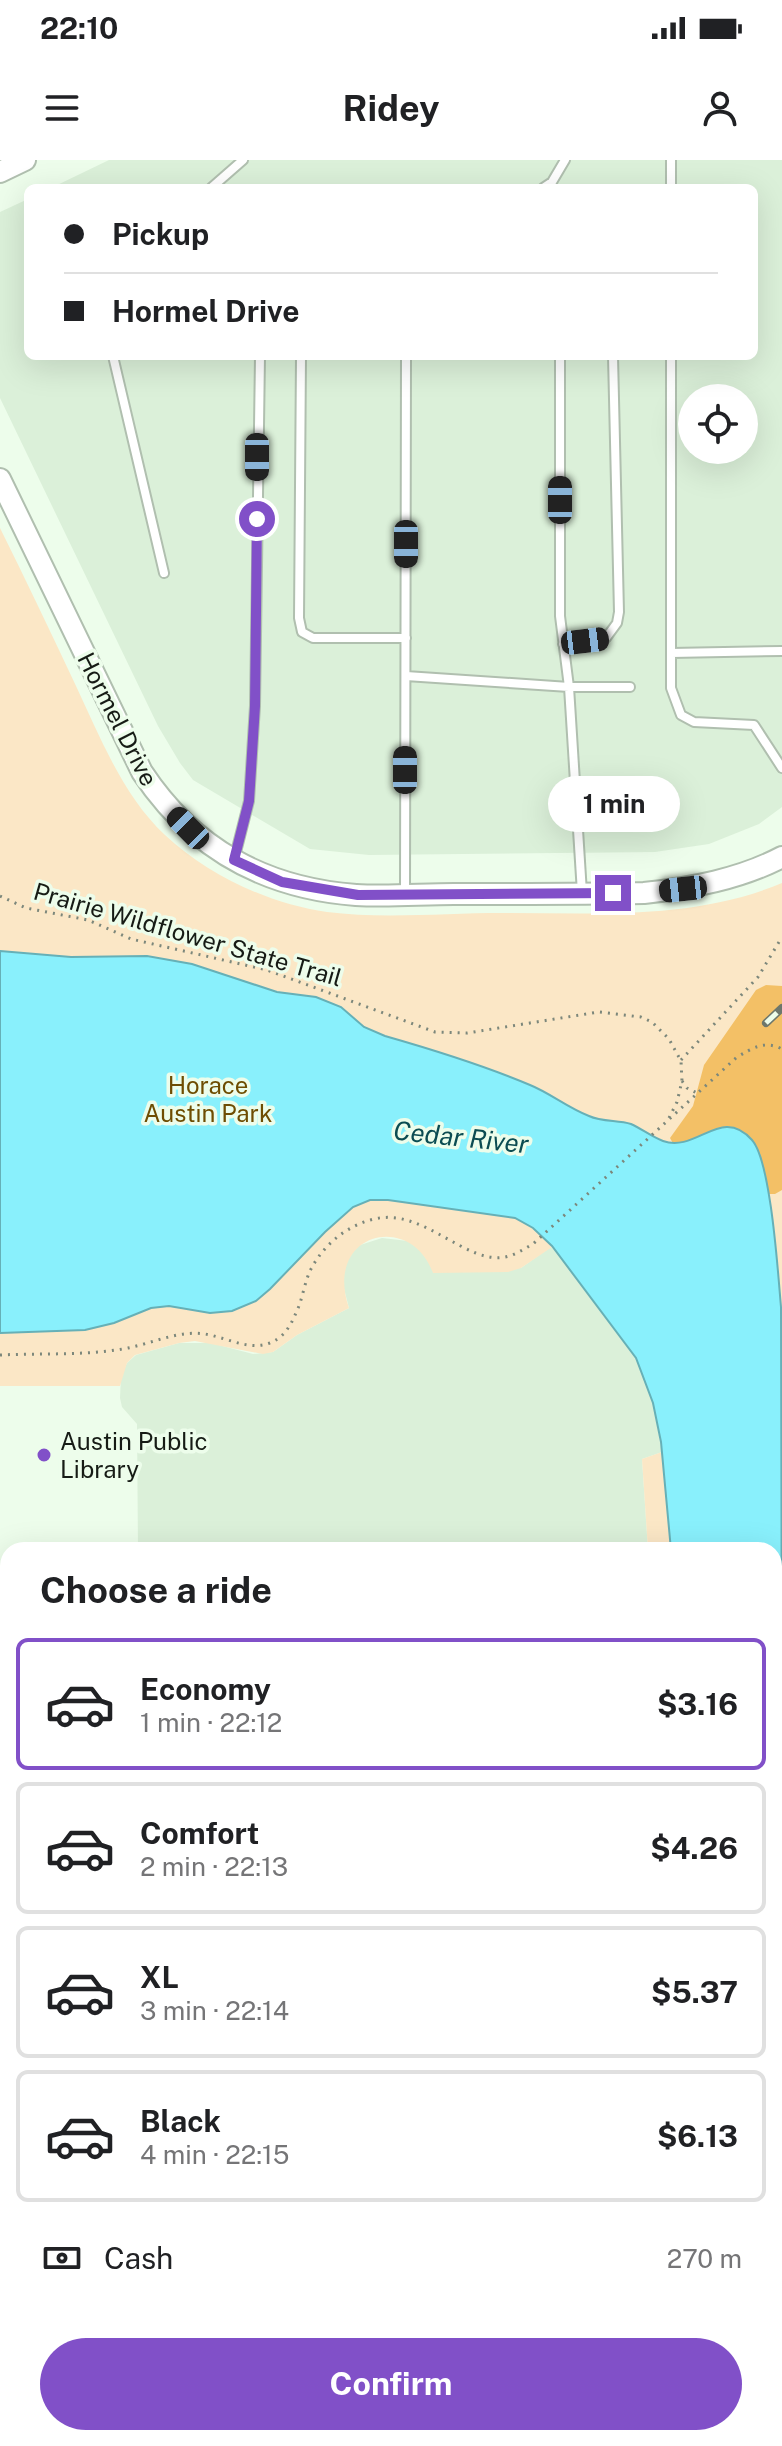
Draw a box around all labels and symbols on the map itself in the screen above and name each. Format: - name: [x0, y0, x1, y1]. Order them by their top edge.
- car: [245, 433, 269, 481]
- car: [548, 476, 572, 524]
- route start: [239, 501, 275, 537]
- car: [394, 520, 418, 568]
- car: [560, 626, 610, 656]
- street label: Hormel Drive: [72, 648, 164, 790]
- car: [393, 746, 417, 794]
- callout: 1 min: [547, 777, 679, 833]
- car: [163, 803, 213, 853]
- route end: [595, 875, 631, 911]
- car: [658, 875, 708, 903]
- street label: Prairie Wildflower State Trail: [31, 877, 345, 991]
- park label: Horace Austin Park: [144, 1071, 272, 1127]
- water label: Cedar River: [392, 1114, 530, 1160]
- place label: Austin Public Library: [60, 1427, 208, 1483]
- marker: Austin Public Library: [35, 1446, 53, 1464]

